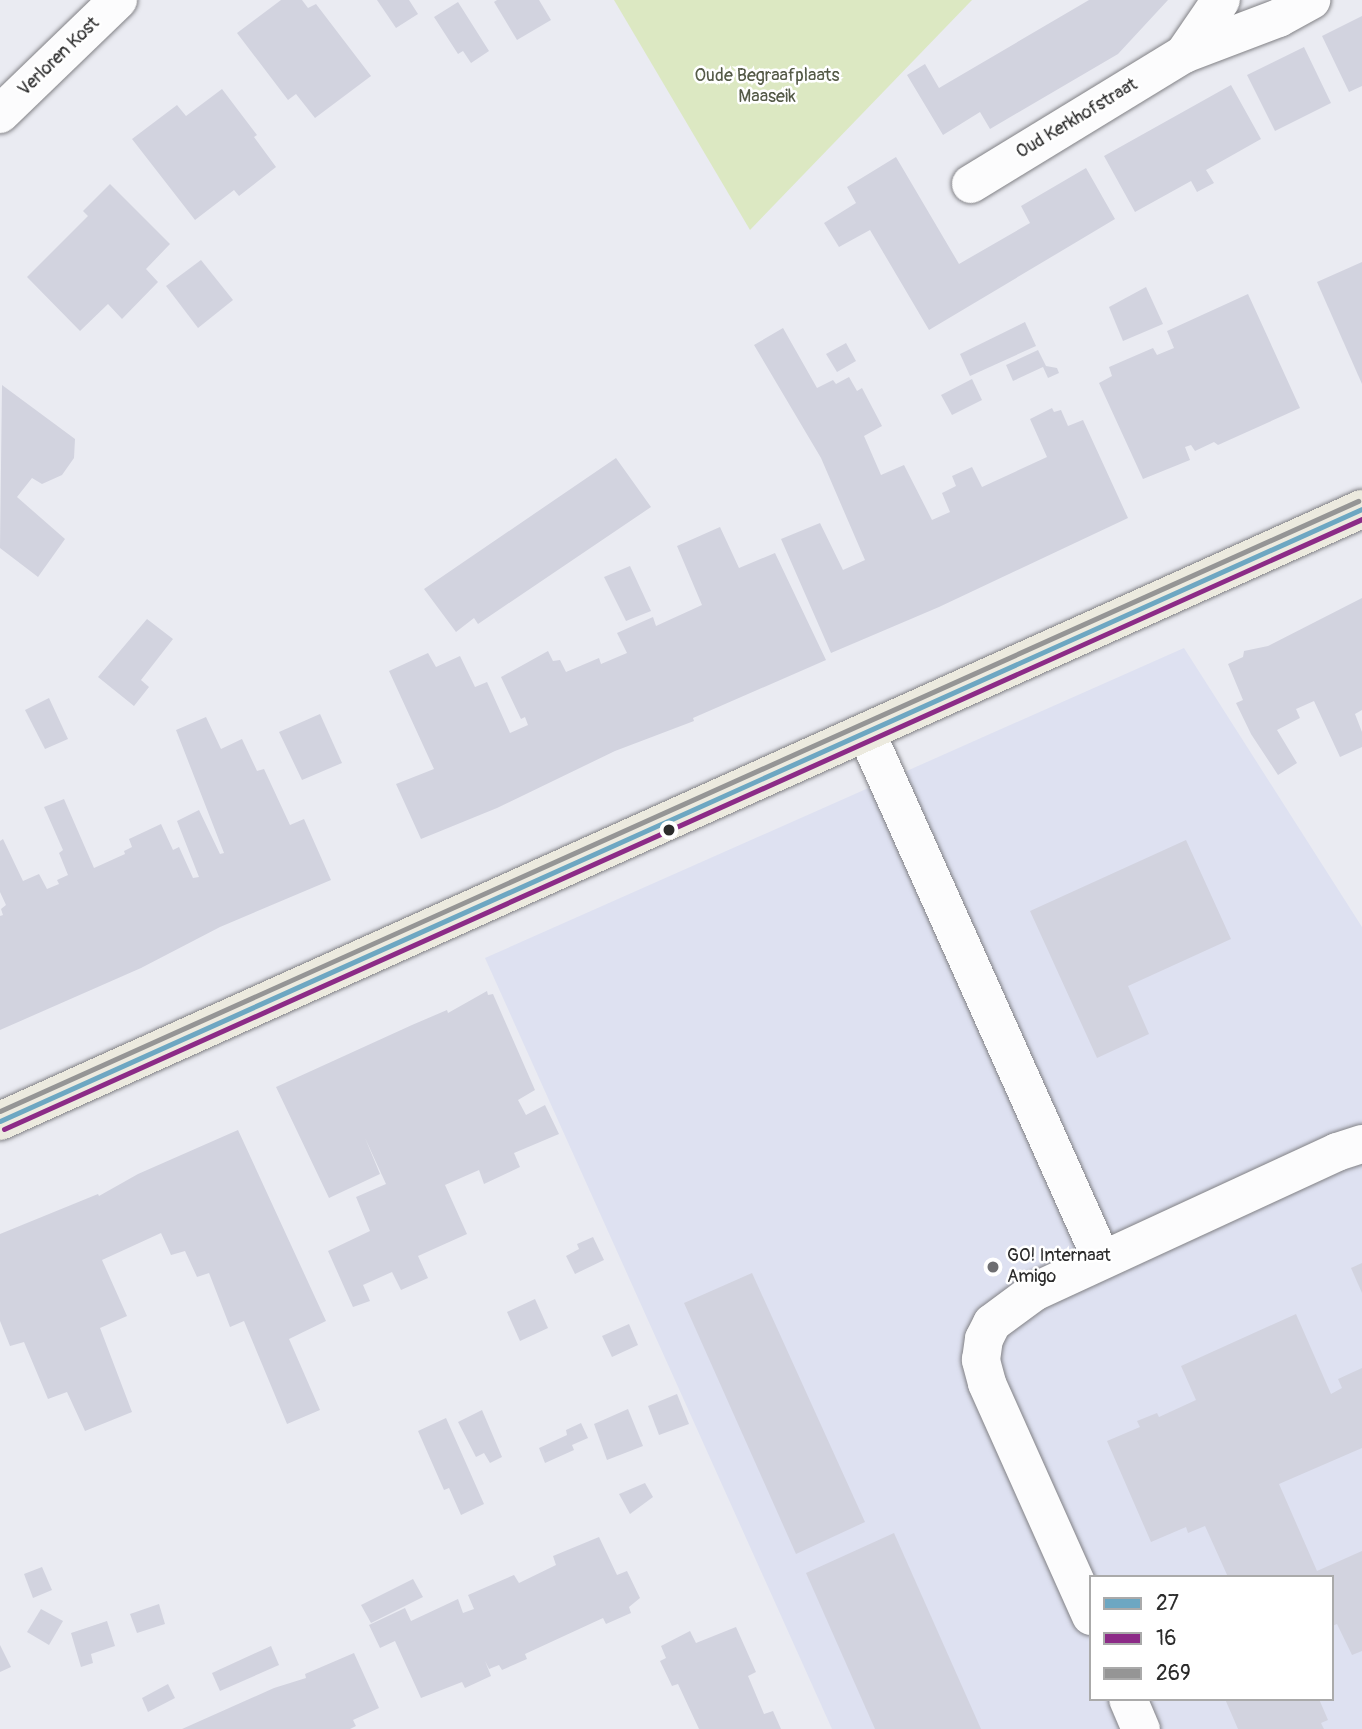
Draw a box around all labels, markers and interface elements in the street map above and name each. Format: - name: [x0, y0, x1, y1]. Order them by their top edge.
- street label: Verloren Kost: [14, 13, 104, 101]
- park label: Oude Begraafplaats Maaseik: [694, 66, 840, 108]
- street label: Oud Kerkhofstraat: [1013, 74, 1141, 164]
- unlabelled marker: [662, 823, 676, 837]
- place label: GO! Internaat Amigo: [1007, 1246, 1111, 1288]
- marker: GO! Internaat Amigo: [985, 1259, 1001, 1275]
- legend: [1089, 1575, 1334, 1701]
- text: 27: [1156, 1590, 1179, 1617]
- text: 16: [1156, 1625, 1176, 1652]
- text: 269: [1156, 1660, 1191, 1687]

